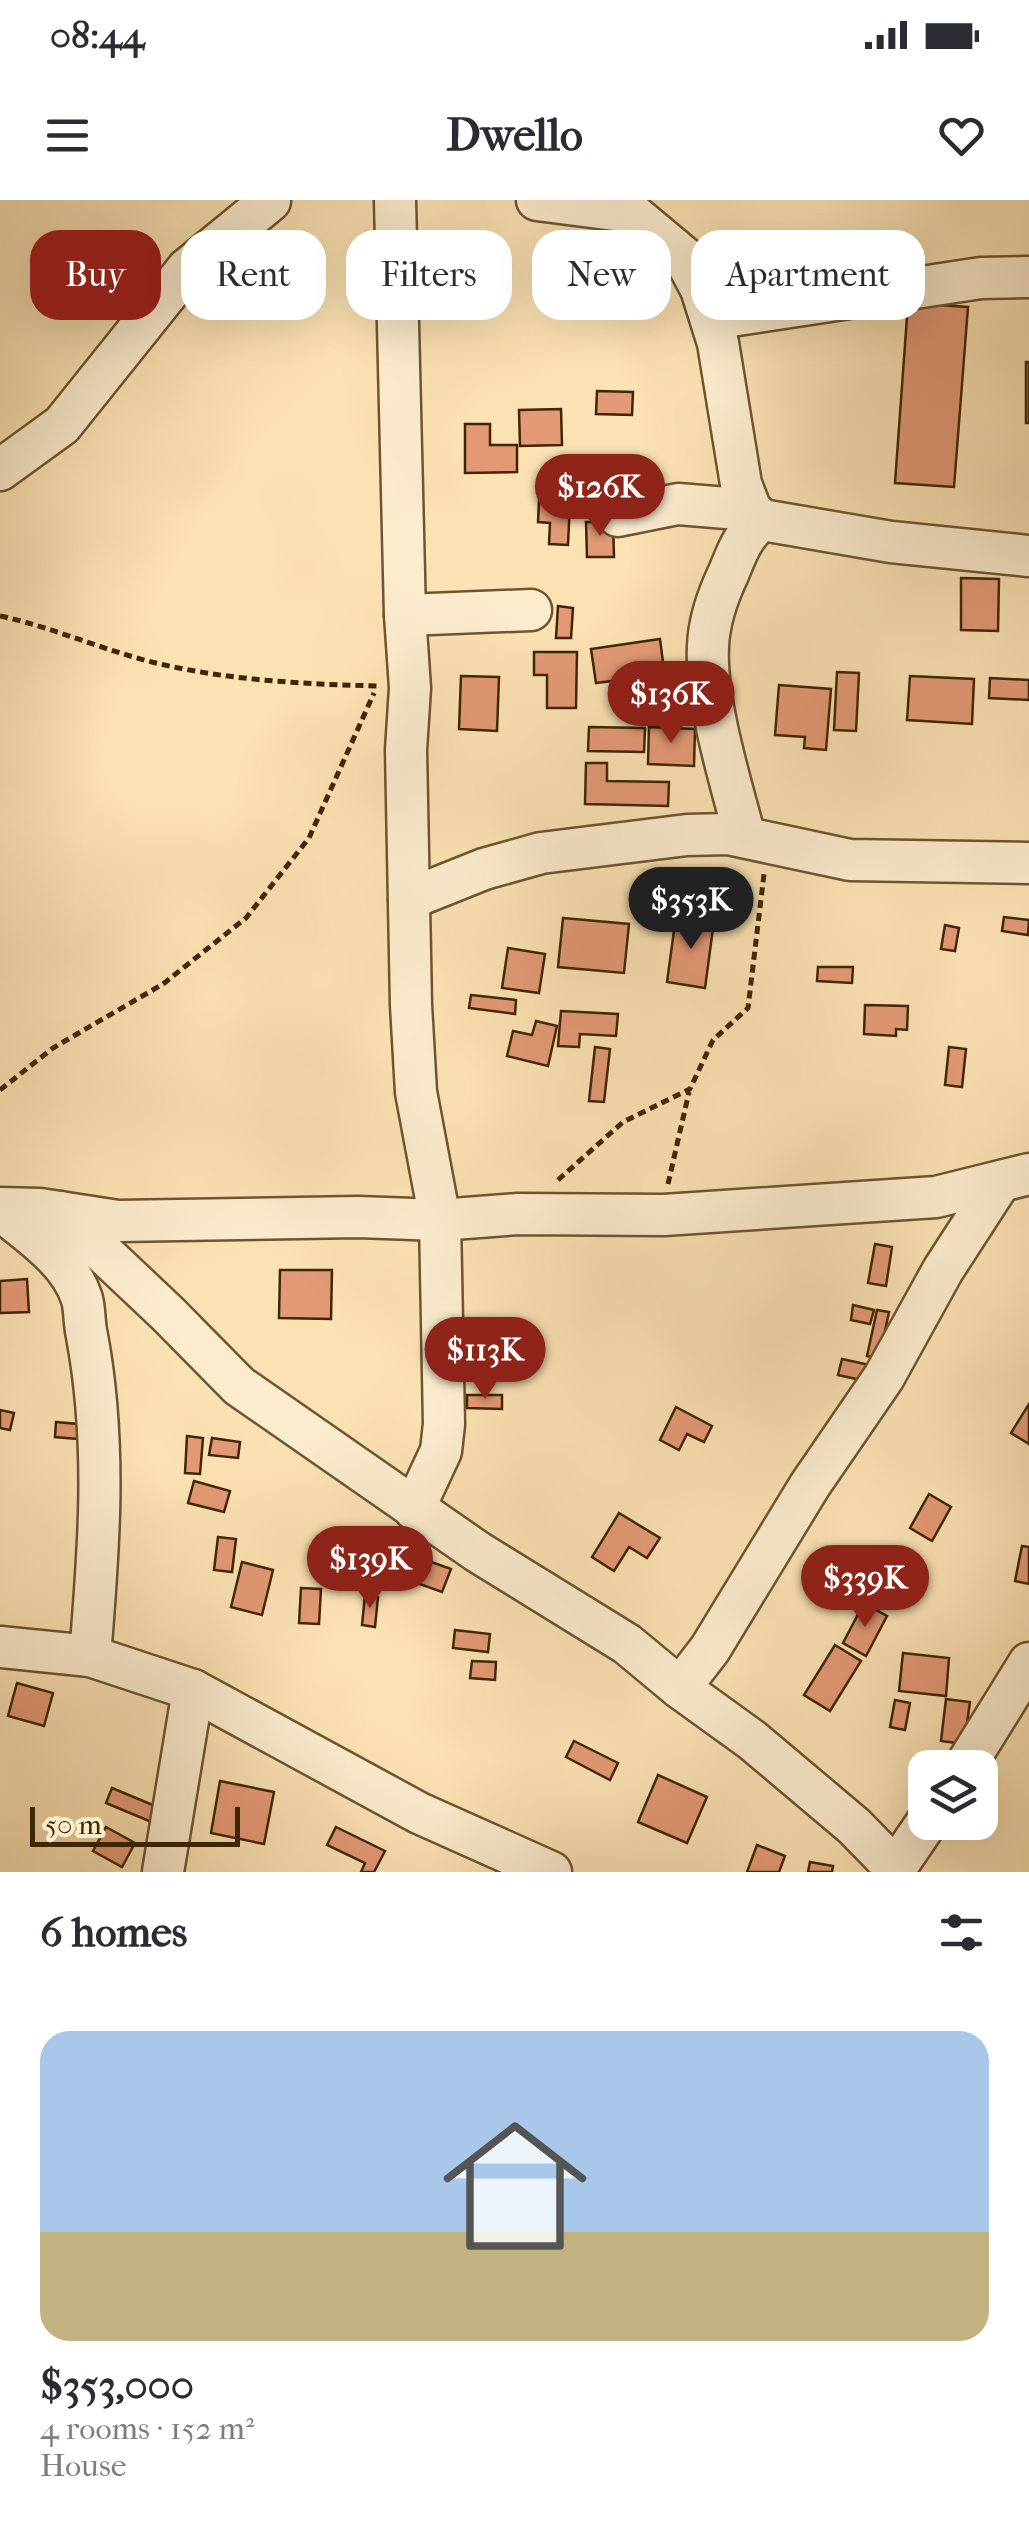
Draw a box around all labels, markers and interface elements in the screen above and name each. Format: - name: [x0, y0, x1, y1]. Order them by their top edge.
- text: 08:44: [50, 13, 144, 58]
- icon: menu: [40, 108, 95, 163]
- icon: heart: [934, 108, 989, 163]
- text: Dwello: [446, 109, 583, 162]
- chip: Buy: [30, 230, 161, 320]
- chip: Rent: [181, 230, 326, 320]
- chip: Filters: [346, 230, 512, 320]
- chip: New: [532, 230, 671, 320]
- chip: Apartment: [691, 230, 925, 320]
- pin: $126K: [530, 454, 670, 539]
- text: $126K: [557, 468, 643, 505]
- pin: $136K: [601, 661, 741, 746]
- text: $136K: [630, 675, 712, 712]
- pin: $353K: [621, 867, 761, 952]
- text: $353K: [651, 881, 731, 918]
- pin: $113K: [415, 1317, 555, 1402]
- text: $113K: [447, 1331, 523, 1368]
- pin: $139K: [300, 1526, 440, 1611]
- text: $139K: [329, 1540, 411, 1577]
- pin: $339K: [795, 1545, 935, 1630]
- text: $339K: [823, 1559, 907, 1596]
- map controls: [908, 1750, 998, 1840]
- button: layers: [908, 1750, 998, 1840]
- scale bar: [30, 1802, 240, 1846]
- text: 50 m: [45, 1808, 102, 1841]
- icon: filters: [934, 1905, 989, 1960]
- text: 6 homes: [40, 1908, 187, 1957]
- icon: home: [425, 2096, 605, 2276]
- text: $353,000: [40, 2361, 194, 2410]
- text: 4 rooms · 152 m²: [40, 2410, 254, 2447]
- text: House: [40, 2447, 127, 2484]

